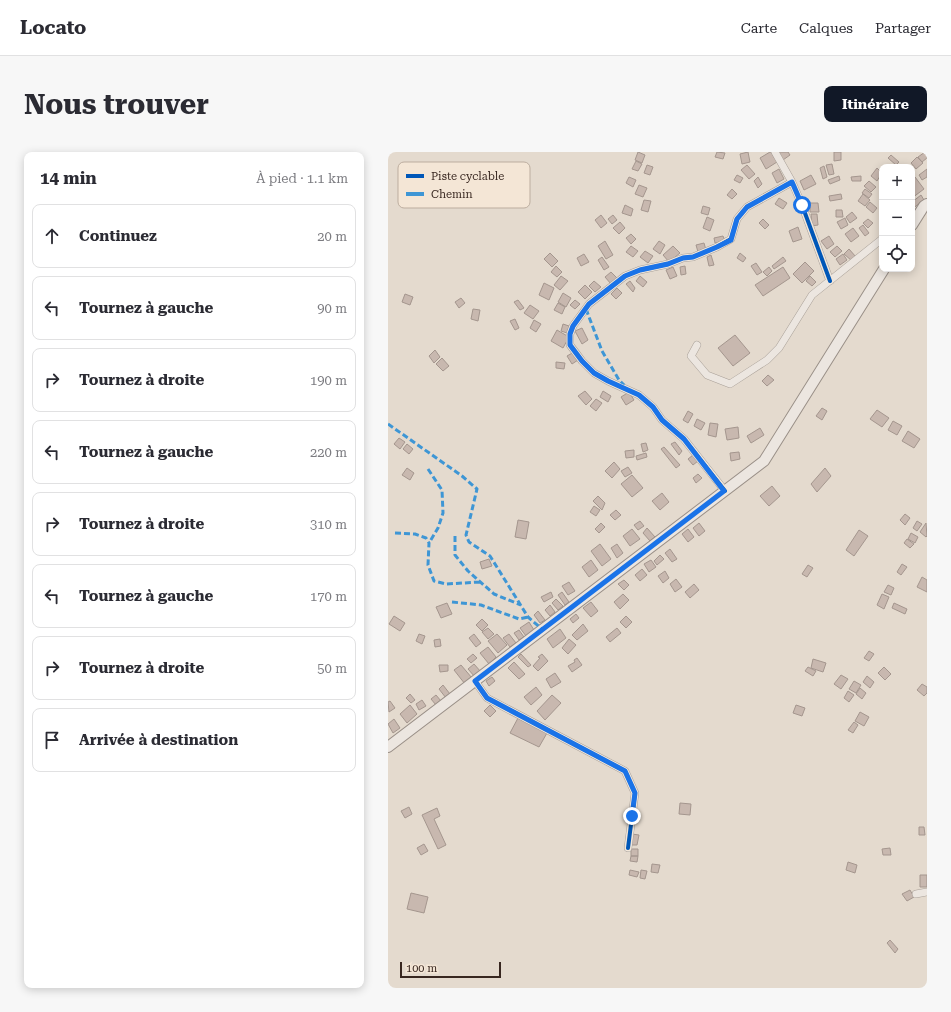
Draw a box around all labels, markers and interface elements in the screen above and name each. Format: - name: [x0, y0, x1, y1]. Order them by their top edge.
- text: Locato: [20, 16, 86, 39]
- text: Carte: [741, 20, 777, 36]
- text: Calques: [799, 20, 853, 36]
- text: Partager: [875, 20, 931, 36]
- button: Itinéraire: [824, 86, 927, 122]
- text: Nous trouver: [24, 88, 209, 121]
- legend: [398, 162, 530, 208]
- map controls: [879, 164, 915, 272]
- button: +: [879, 164, 915, 200]
- text: 14 min: [40, 168, 97, 188]
- text: Piste cyclable: [431, 170, 504, 183]
- text: À pied · 1.1 km: [256, 171, 348, 186]
- text: Chemin: [431, 188, 473, 201]
- route start: [793, 196, 811, 214]
- button: −: [879, 200, 915, 236]
- icon: ahead: [41, 225, 63, 247]
- text: Continuez: [79, 227, 157, 245]
- text: 20 m: [317, 229, 347, 244]
- button: locate: [879, 236, 915, 272]
- icon: left: [41, 297, 63, 319]
- text: Tournez à gauche: [79, 299, 213, 317]
- text: 90 m: [317, 301, 347, 316]
- icon: right: [41, 369, 63, 391]
- text: Tournez à droite: [79, 371, 204, 389]
- text: 190 m: [310, 373, 347, 388]
- icon: left: [41, 441, 63, 463]
- text: Tournez à gauche: [79, 443, 213, 461]
- text: 220 m: [310, 445, 347, 460]
- icon: right: [41, 513, 63, 535]
- text: Tournez à droite: [79, 515, 204, 533]
- text: 310 m: [310, 517, 347, 532]
- icon: left: [41, 585, 63, 607]
- text: Tournez à gauche: [79, 587, 213, 605]
- text: 170 m: [310, 589, 347, 604]
- icon: right: [41, 657, 63, 679]
- text: Tournez à droite: [79, 659, 204, 677]
- text: 50 m: [317, 661, 347, 676]
- icon: arrive: [41, 729, 63, 751]
- text: Arrivée à destination: [79, 731, 238, 749]
- route end: [623, 807, 641, 825]
- scale bar: [400, 960, 501, 979]
- text: 100 m: [406, 962, 437, 975]

